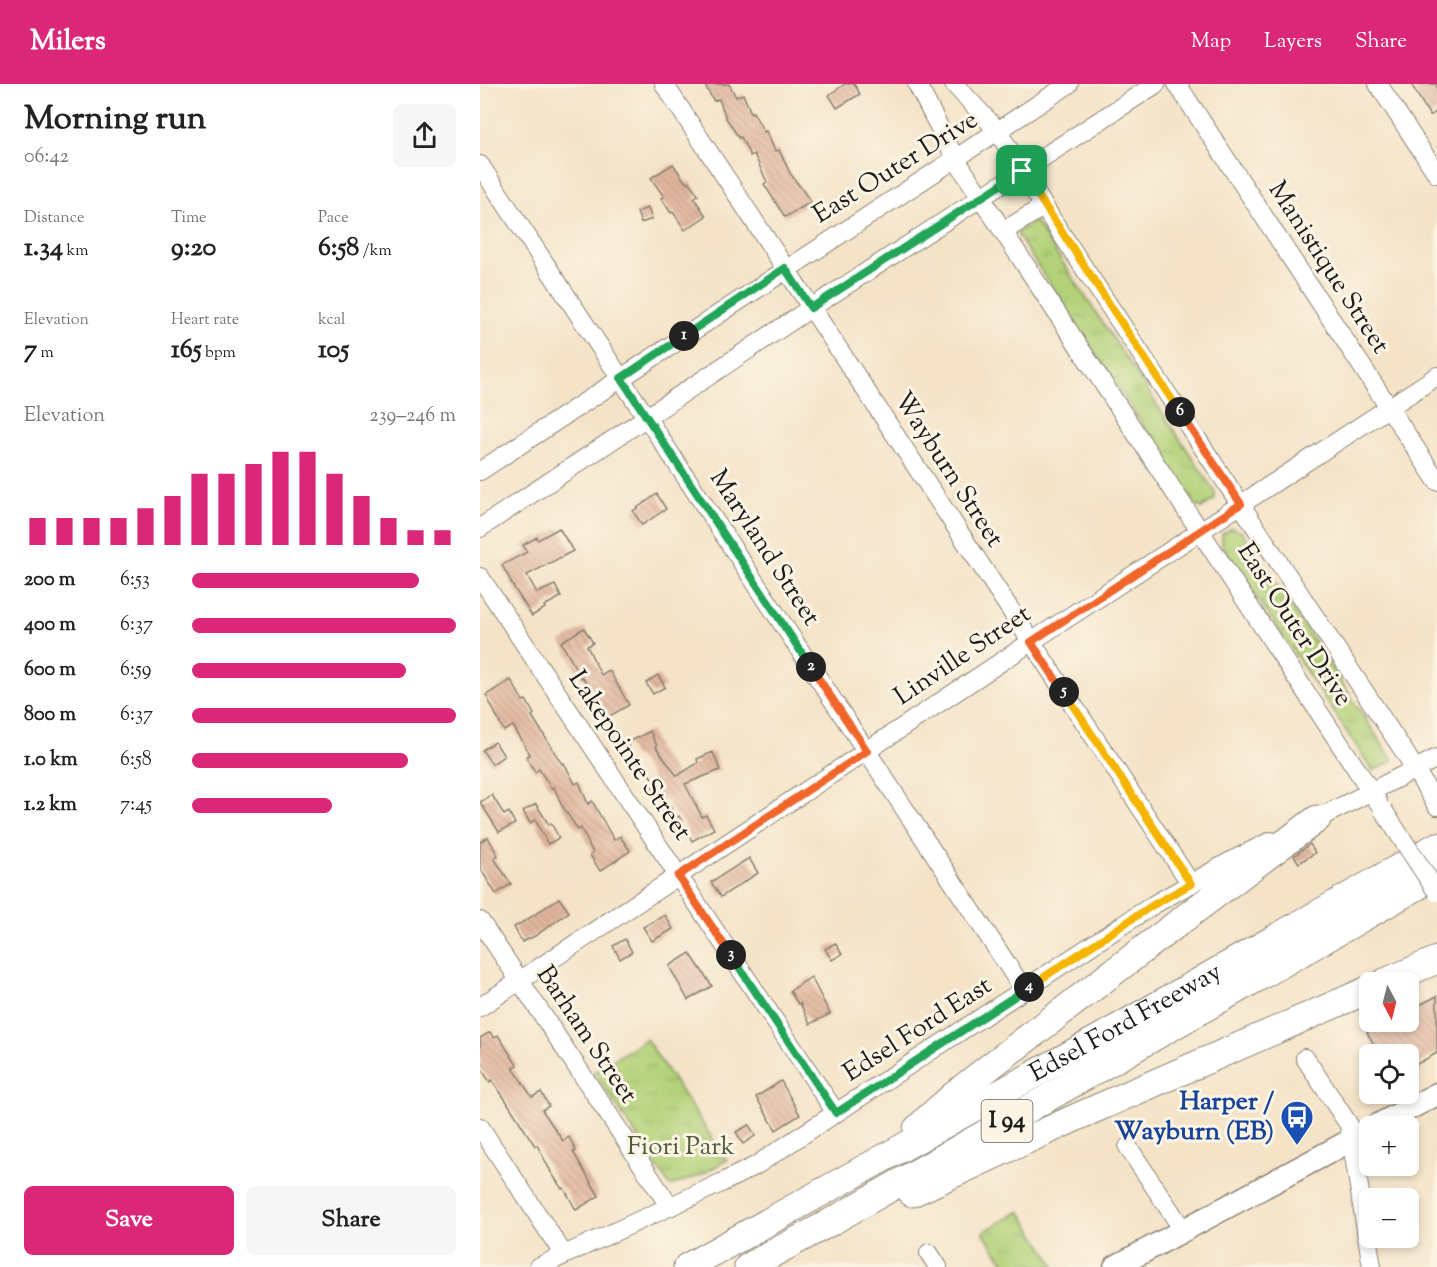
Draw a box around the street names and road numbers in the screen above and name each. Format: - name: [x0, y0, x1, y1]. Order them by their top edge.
- street label: East Outer Drive: [806, 102, 986, 234]
- street label: Manistique Street: [1258, 174, 1398, 362]
- street label: Wayburn Street: [884, 385, 1012, 555]
- street label: Maryland Street: [700, 463, 829, 634]
- street label: East Outer Drive: [1227, 536, 1361, 714]
- street label: Linville Street: [887, 597, 1039, 715]
- street label: Lakepointe Street: [558, 664, 700, 849]
- street label: Edsel Ford Freeway: [1023, 954, 1229, 1092]
- street label: Barham Street: [526, 959, 646, 1111]
- street label: Edsel Ford East: [836, 968, 1000, 1092]
- road number: I 94: [982, 1100, 1032, 1142]

